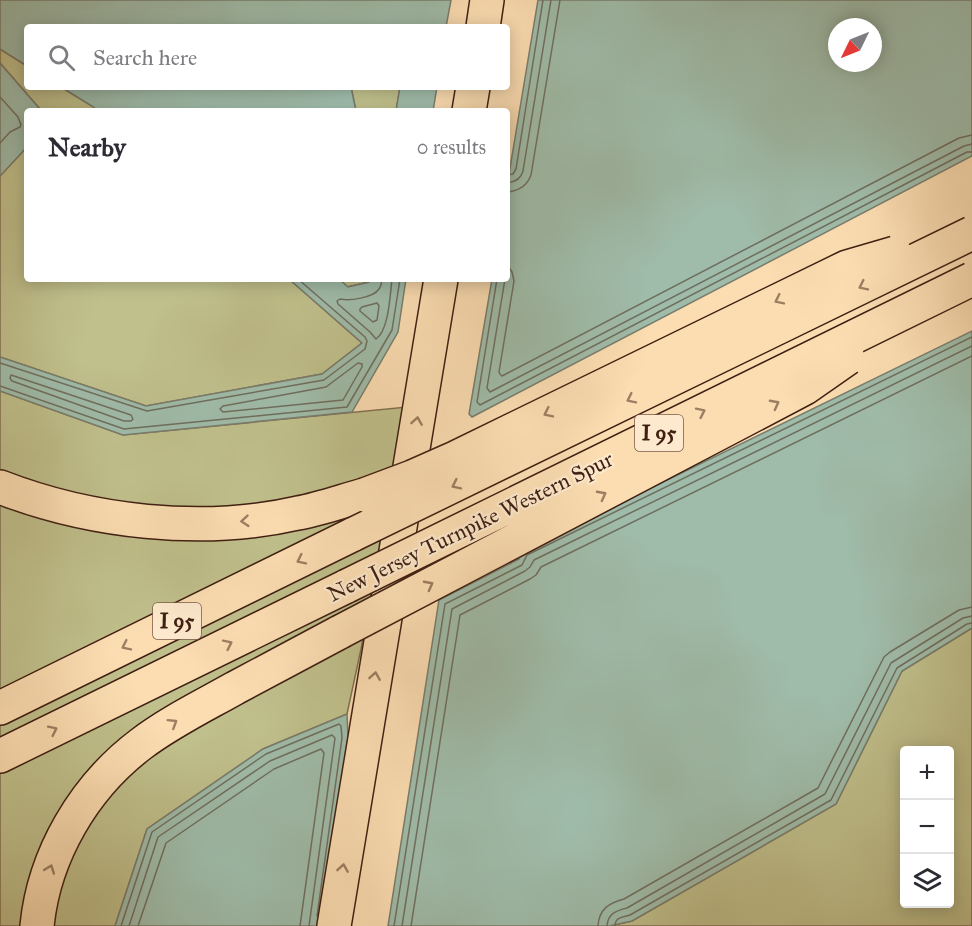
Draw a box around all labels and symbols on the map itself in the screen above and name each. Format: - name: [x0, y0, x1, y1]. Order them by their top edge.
- north arrow: [828, 18, 882, 72]
- one-way arrow: [858, 279, 869, 290]
- one-way arrow: [775, 292, 786, 304]
- one-way arrow: [626, 392, 637, 404]
- one-way arrow: [768, 400, 779, 411]
- one-way arrow: [543, 406, 554, 418]
- one-way arrow: [695, 408, 706, 420]
- road number: I 95: [635, 415, 683, 451]
- one-way arrow: [411, 417, 423, 426]
- street label: New Jersey Turnpike Western Spur: [323, 445, 618, 608]
- one-way arrow: [451, 477, 462, 489]
- one-way arrow: [596, 490, 607, 502]
- one-way arrow: [241, 514, 250, 527]
- one-way arrow: [297, 553, 308, 565]
- one-way arrow: [423, 581, 433, 592]
- road number: I 95: [153, 603, 201, 639]
- one-way arrow: [122, 639, 133, 650]
- one-way arrow: [221, 640, 232, 652]
- one-way arrow: [368, 671, 381, 681]
- one-way arrow: [167, 719, 177, 731]
- one-way arrow: [46, 726, 57, 737]
- one-way arrow: [43, 864, 56, 875]
- one-way arrow: [336, 864, 349, 874]

